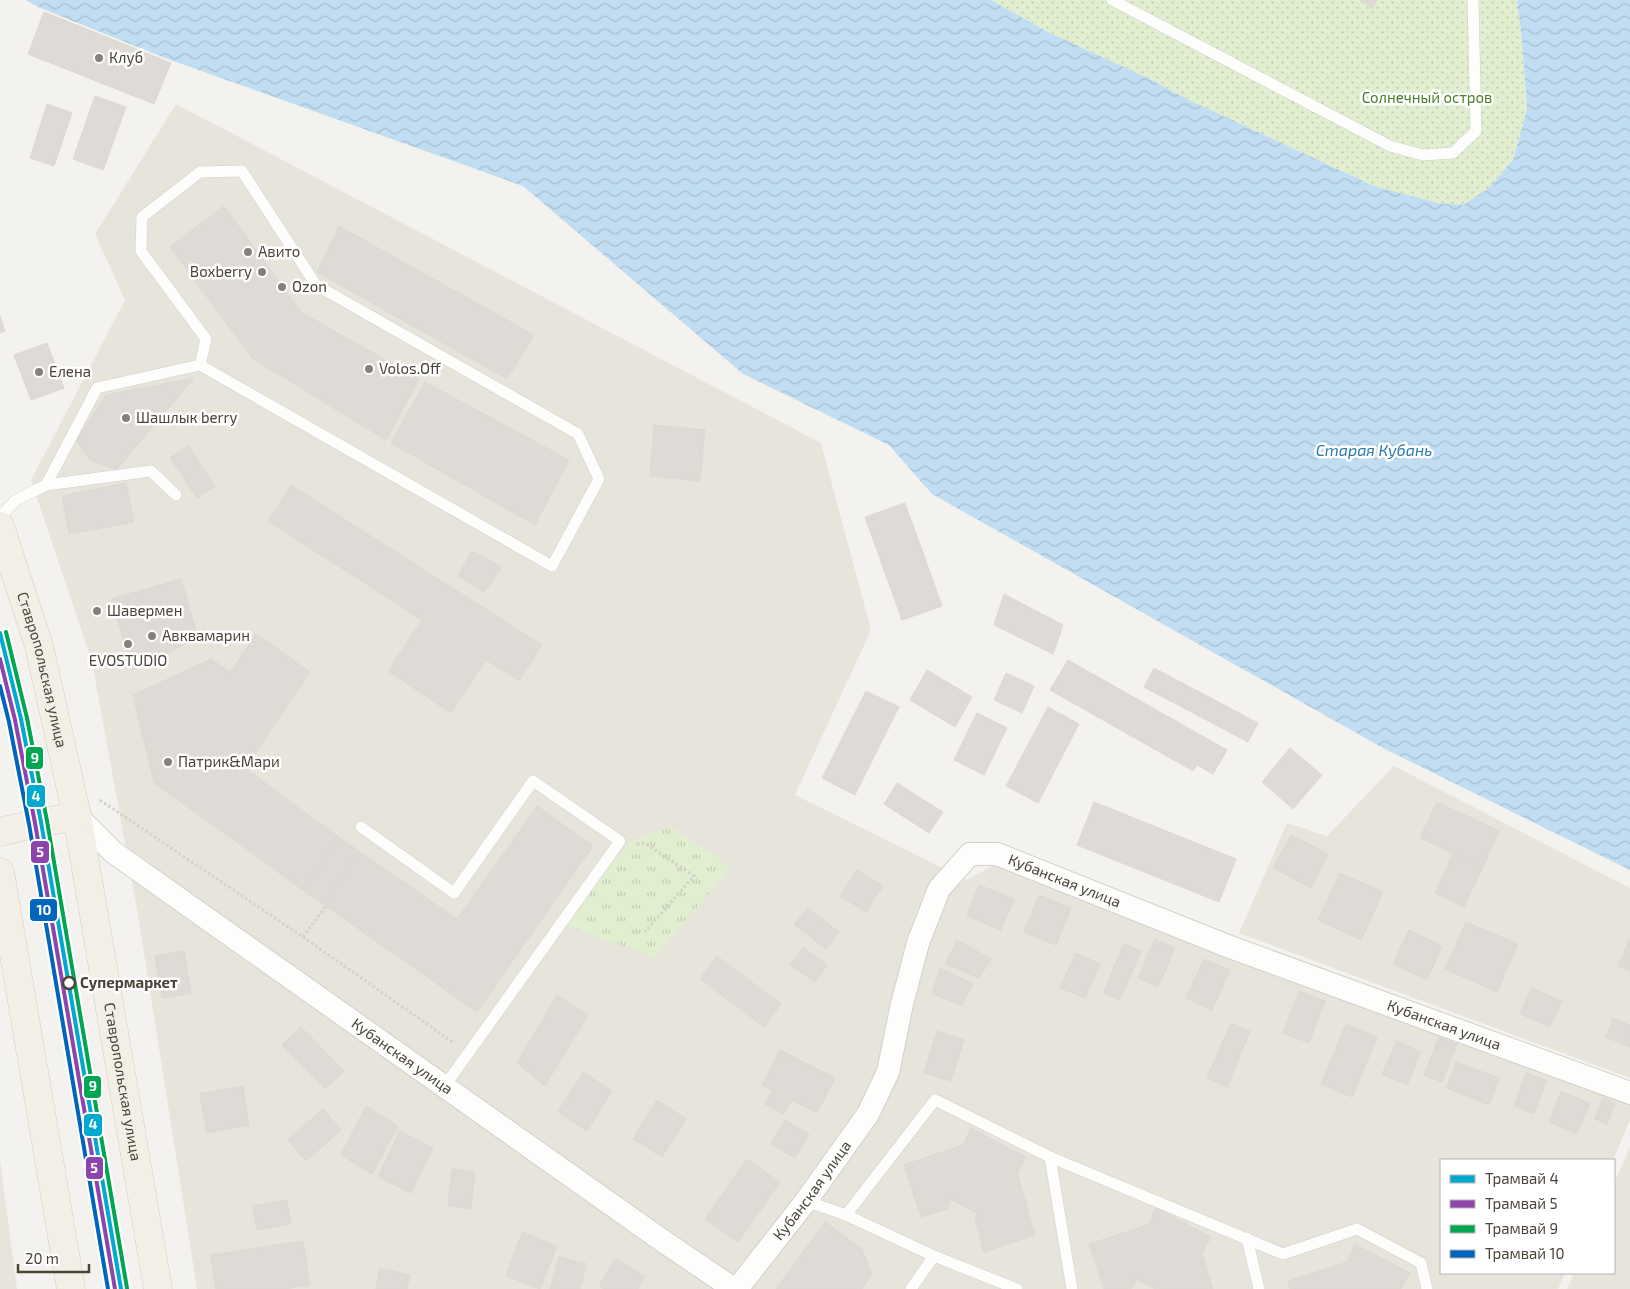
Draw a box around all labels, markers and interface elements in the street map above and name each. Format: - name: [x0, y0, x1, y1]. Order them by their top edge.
- place label: Клуб: [109, 48, 143, 67]
- marker: Клуб: [93, 52, 105, 64]
- park label: Солнечный остров: [1362, 88, 1492, 106]
- place label: Авито: [258, 242, 300, 260]
- marker: Авито: [242, 246, 254, 258]
- place label: Boxberry: [190, 262, 252, 280]
- marker: Boxberry: [256, 266, 268, 278]
- place label: Ozon: [292, 277, 327, 295]
- marker: Ozon: [276, 281, 288, 293]
- place label: Volos.Off: [379, 359, 441, 377]
- place label: Елена: [49, 362, 91, 380]
- marker: Volos.Off: [363, 363, 375, 375]
- marker: Елена: [33, 366, 45, 378]
- place label: Шашлык berry: [136, 408, 238, 426]
- marker: Шашлык berry: [120, 412, 132, 424]
- water label: Старая Кубань: [1316, 440, 1432, 459]
- street label: Ставропольская улица: [14, 589, 71, 749]
- place label: Шавермен: [107, 601, 182, 619]
- marker: Шавермен: [91, 605, 103, 617]
- place label: Авквамарин: [162, 626, 250, 644]
- marker: Авквамарин: [146, 630, 158, 642]
- marker: EVOSTUDIO: [122, 638, 134, 650]
- place label: EVOSTUDIO: [89, 651, 167, 669]
- line badge: 9: [25, 746, 44, 770]
- text: 9: [31, 749, 39, 766]
- place label: Патрик&Мари: [178, 752, 280, 770]
- marker: Патрик&Мари: [162, 756, 174, 768]
- line badge: 4: [26, 784, 46, 808]
- text: 4: [32, 787, 41, 804]
- line badge: 5: [30, 840, 50, 864]
- text: 5: [36, 843, 44, 860]
- street label: Кубанская улица: [1006, 849, 1124, 911]
- line badge: 10: [29, 898, 58, 922]
- text: 10: [37, 901, 52, 918]
- place label: Супермаркет: [80, 973, 178, 991]
- marker: Супермаркет: [62, 976, 76, 990]
- street label: Кубанская улица: [1385, 995, 1504, 1053]
- street label: Ставропольская улица: [101, 1001, 146, 1162]
- street label: Кубанская улица: [349, 1014, 457, 1098]
- line badge: 9: [83, 1075, 102, 1099]
- text: 9: [89, 1077, 97, 1094]
- line badge: 4: [83, 1113, 103, 1137]
- text: 4: [89, 1115, 98, 1132]
- street label: Кубанская улица: [769, 1137, 854, 1243]
- line badge: 5: [85, 1156, 104, 1180]
- text: 5: [90, 1159, 98, 1176]
- legend: [1440, 1159, 1615, 1274]
- text: Трамвай 4: [1485, 1169, 1559, 1187]
- text: Трамвай 5: [1485, 1194, 1557, 1212]
- text: Трамвай 9: [1485, 1219, 1558, 1237]
- scale bar: [18, 1242, 89, 1274]
- text: Трамвай 10: [1485, 1244, 1564, 1262]
- text: 20 m: [25, 1249, 59, 1267]

